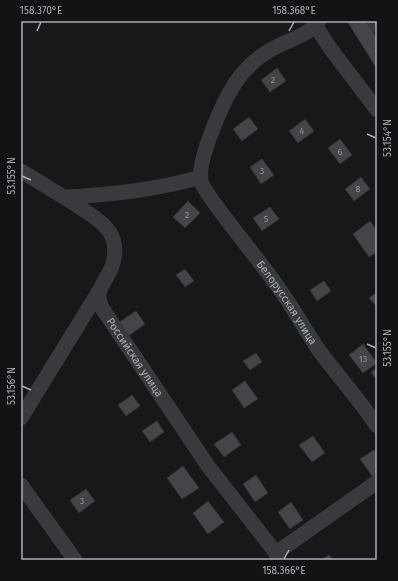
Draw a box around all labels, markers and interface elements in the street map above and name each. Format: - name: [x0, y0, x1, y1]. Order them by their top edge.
- text: 158.370°E: [20, 5, 62, 17]
- text: 158.368°E: [272, 5, 316, 17]
- house number: 2: [271, 75, 275, 85]
- text: 53.154°N: [382, 119, 394, 157]
- house number: 4: [300, 126, 305, 136]
- house number: 6: [338, 147, 343, 157]
- text: 53.155°N: [6, 157, 18, 195]
- house number: 3: [260, 166, 264, 176]
- house number: 8: [356, 184, 361, 194]
- house number: 2: [185, 210, 189, 220]
- house number: 5: [264, 214, 269, 224]
- street label: Белорусская улица: [254, 258, 319, 347]
- street label: Российская улица: [103, 315, 166, 399]
- text: 53.155°N: [382, 329, 394, 367]
- house number: 13: [359, 354, 367, 364]
- text: 53.156°N: [6, 367, 18, 405]
- house number: 3: [80, 496, 84, 506]
- text: 158.366°E: [262, 565, 306, 577]

